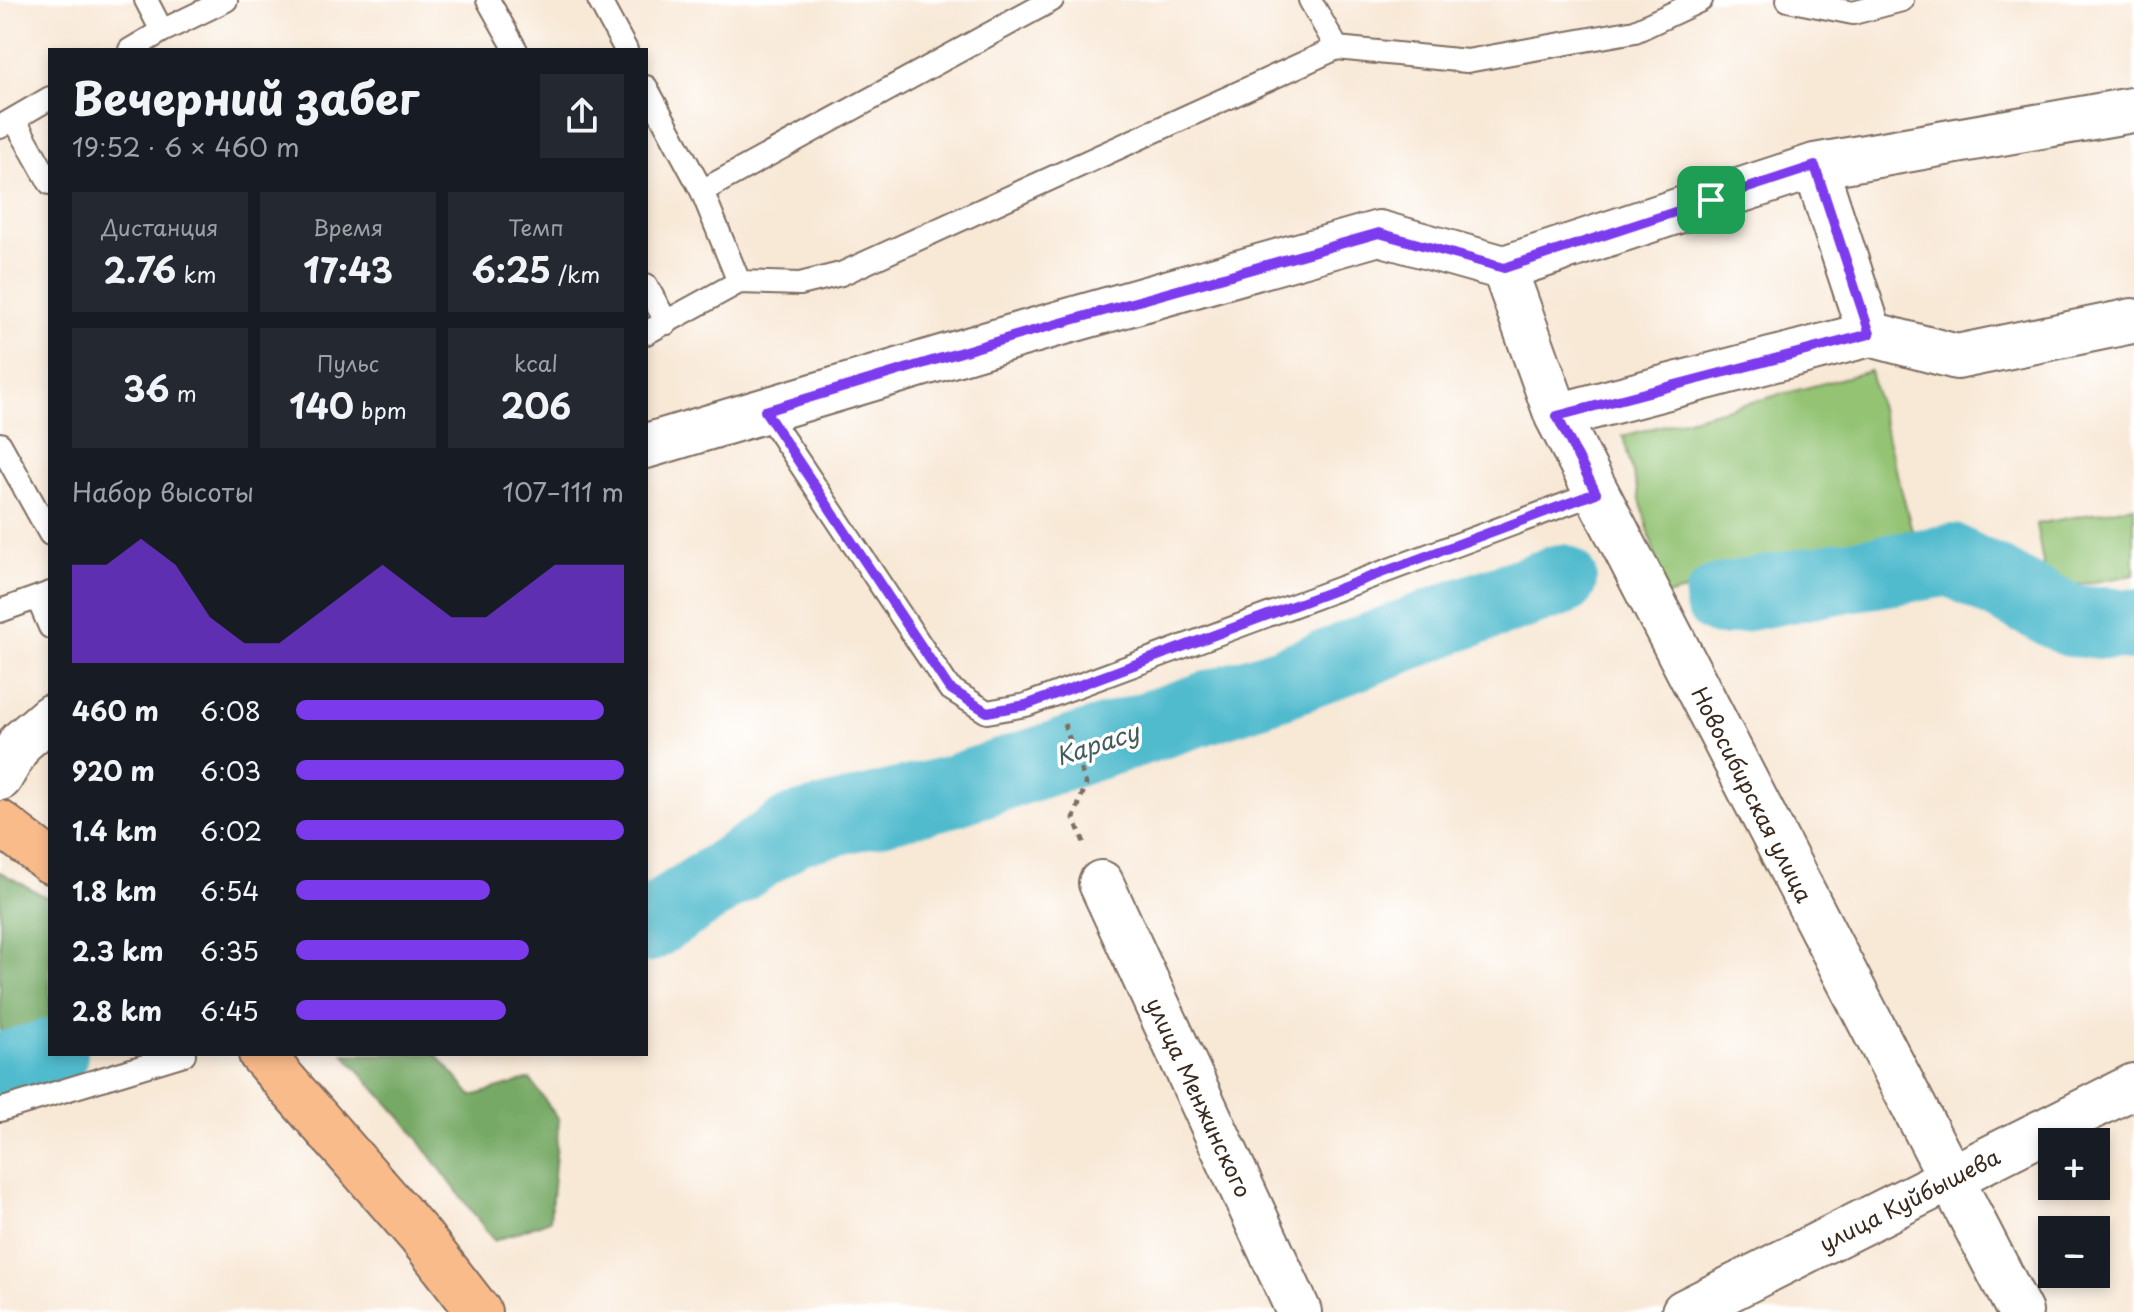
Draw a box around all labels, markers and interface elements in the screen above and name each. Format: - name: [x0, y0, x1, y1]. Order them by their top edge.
- text: Вечерний забег: [72, 64, 419, 130]
- button: share: [540, 74, 624, 158]
- text: 19:52 · 6 × 460 m: [72, 127, 300, 166]
- pin: [1677, 166, 1745, 234]
- icon: arrive: [1689, 178, 1733, 222]
- text: Дистанция: [102, 210, 218, 243]
- text: Время: [313, 210, 383, 243]
- text: Темп: [508, 210, 564, 243]
- text: 2.76: [103, 243, 176, 295]
- text: 17:43: [303, 243, 393, 295]
- text: 6:25: [472, 243, 551, 295]
- text: km: [176, 257, 217, 290]
- text: /km: [551, 257, 600, 290]
- text: Пульс: [317, 346, 379, 379]
- text: kcal: [514, 346, 558, 379]
- text: 36: [123, 362, 170, 414]
- text: m: [170, 376, 197, 409]
- text: 140: [289, 379, 354, 431]
- text: 206: [501, 379, 571, 431]
- text: bpm: [354, 393, 407, 426]
- text: Набор высоты: [72, 472, 254, 511]
- text: 107–111 m: [502, 472, 624, 511]
- street label: Новосибирская улица: [1684, 680, 1822, 908]
- text: 460 m: [72, 691, 159, 730]
- text: 6:08: [200, 691, 261, 730]
- water label: Карасу: [1051, 712, 1145, 773]
- text: 920 m: [72, 751, 155, 790]
- text: 6:03: [200, 751, 261, 790]
- text: 1.4 km: [72, 811, 157, 850]
- text: 6:02: [200, 811, 262, 850]
- text: 1.8 km: [72, 871, 157, 910]
- text: 6:54: [200, 871, 260, 910]
- text: 2.3 km: [72, 931, 164, 970]
- text: 6:35: [200, 931, 259, 970]
- text: 2.8 km: [72, 991, 162, 1030]
- text: 6:45: [200, 991, 259, 1030]
- street label: улица Менжинского: [1139, 992, 1261, 1202]
- map controls: [2038, 1128, 2110, 1288]
- button: +: [2038, 1128, 2110, 1200]
- street label: улица Куйбышева: [1813, 1139, 2005, 1259]
- button: −: [2038, 1216, 2110, 1288]

